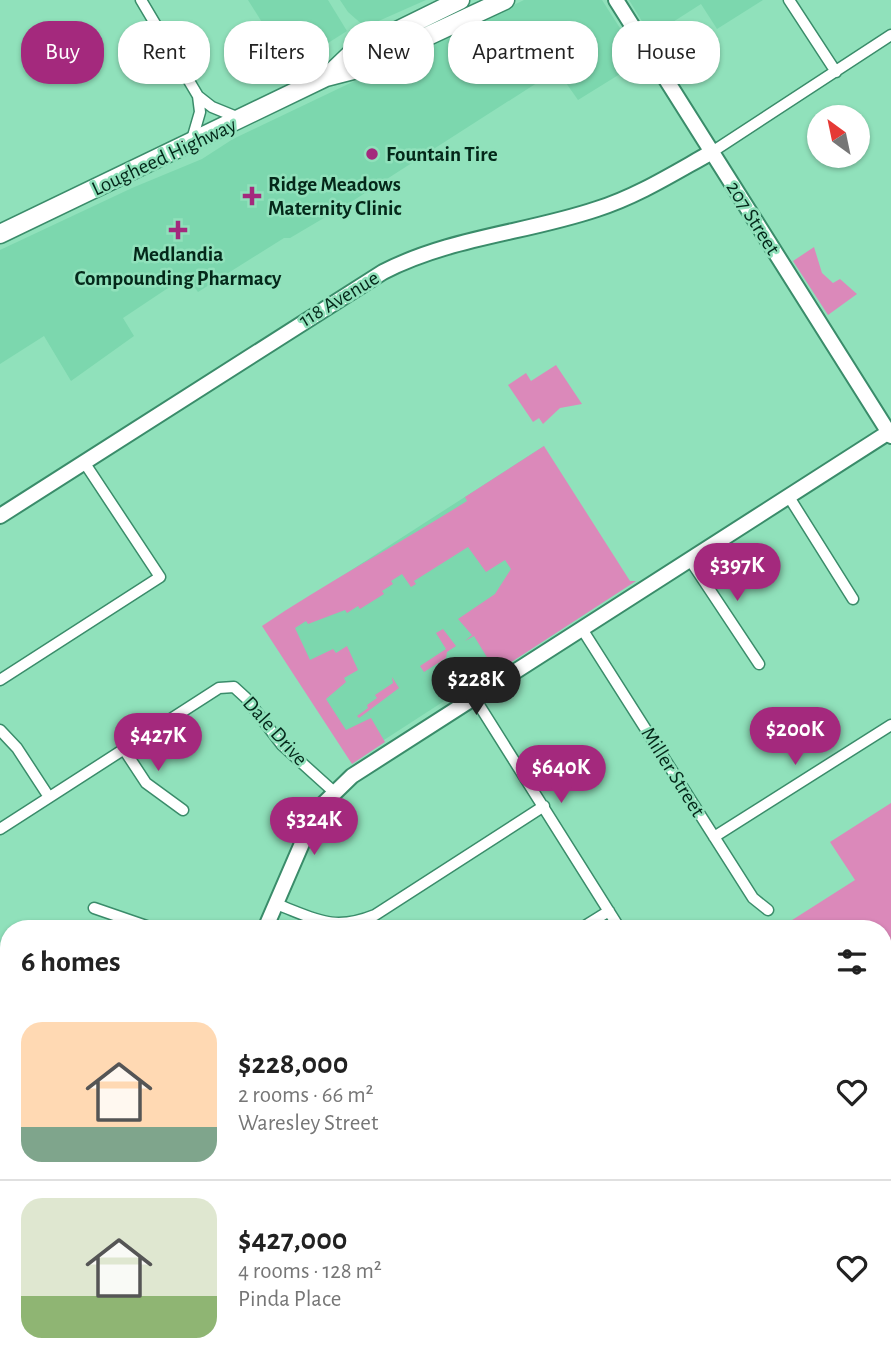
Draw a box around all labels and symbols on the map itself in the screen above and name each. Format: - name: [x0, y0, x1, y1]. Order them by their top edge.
- north arrow: [807, 105, 870, 168]
- street label: Lougheed Highway: [89, 114, 239, 200]
- place label: Fountain Tire: [386, 144, 498, 165]
- marker: Fountain Tire: [364, 146, 380, 162]
- place label: Ridge Meadows Maternity Clinic: [268, 174, 402, 219]
- street label: 207 Street: [722, 178, 784, 259]
- marker: Ridge Meadows Maternity Clinic: [242, 186, 262, 206]
- marker: Medlandia Compounding Pharmacy: [170, 222, 186, 238]
- place label: Medlandia Compounding Pharmacy: [75, 244, 282, 289]
- street label: 118 Avenue: [295, 267, 383, 331]
- pin: $397K: [688, 544, 786, 603]
- pin: $228K: [427, 658, 525, 717]
- street label: Dale Drive: [239, 692, 311, 770]
- pin: $200K: [746, 708, 844, 767]
- pin: $427K: [109, 714, 207, 773]
- street label: Miller Street: [637, 723, 709, 821]
- pin: $640K: [512, 746, 610, 805]
- pin: $324K: [265, 798, 363, 857]

